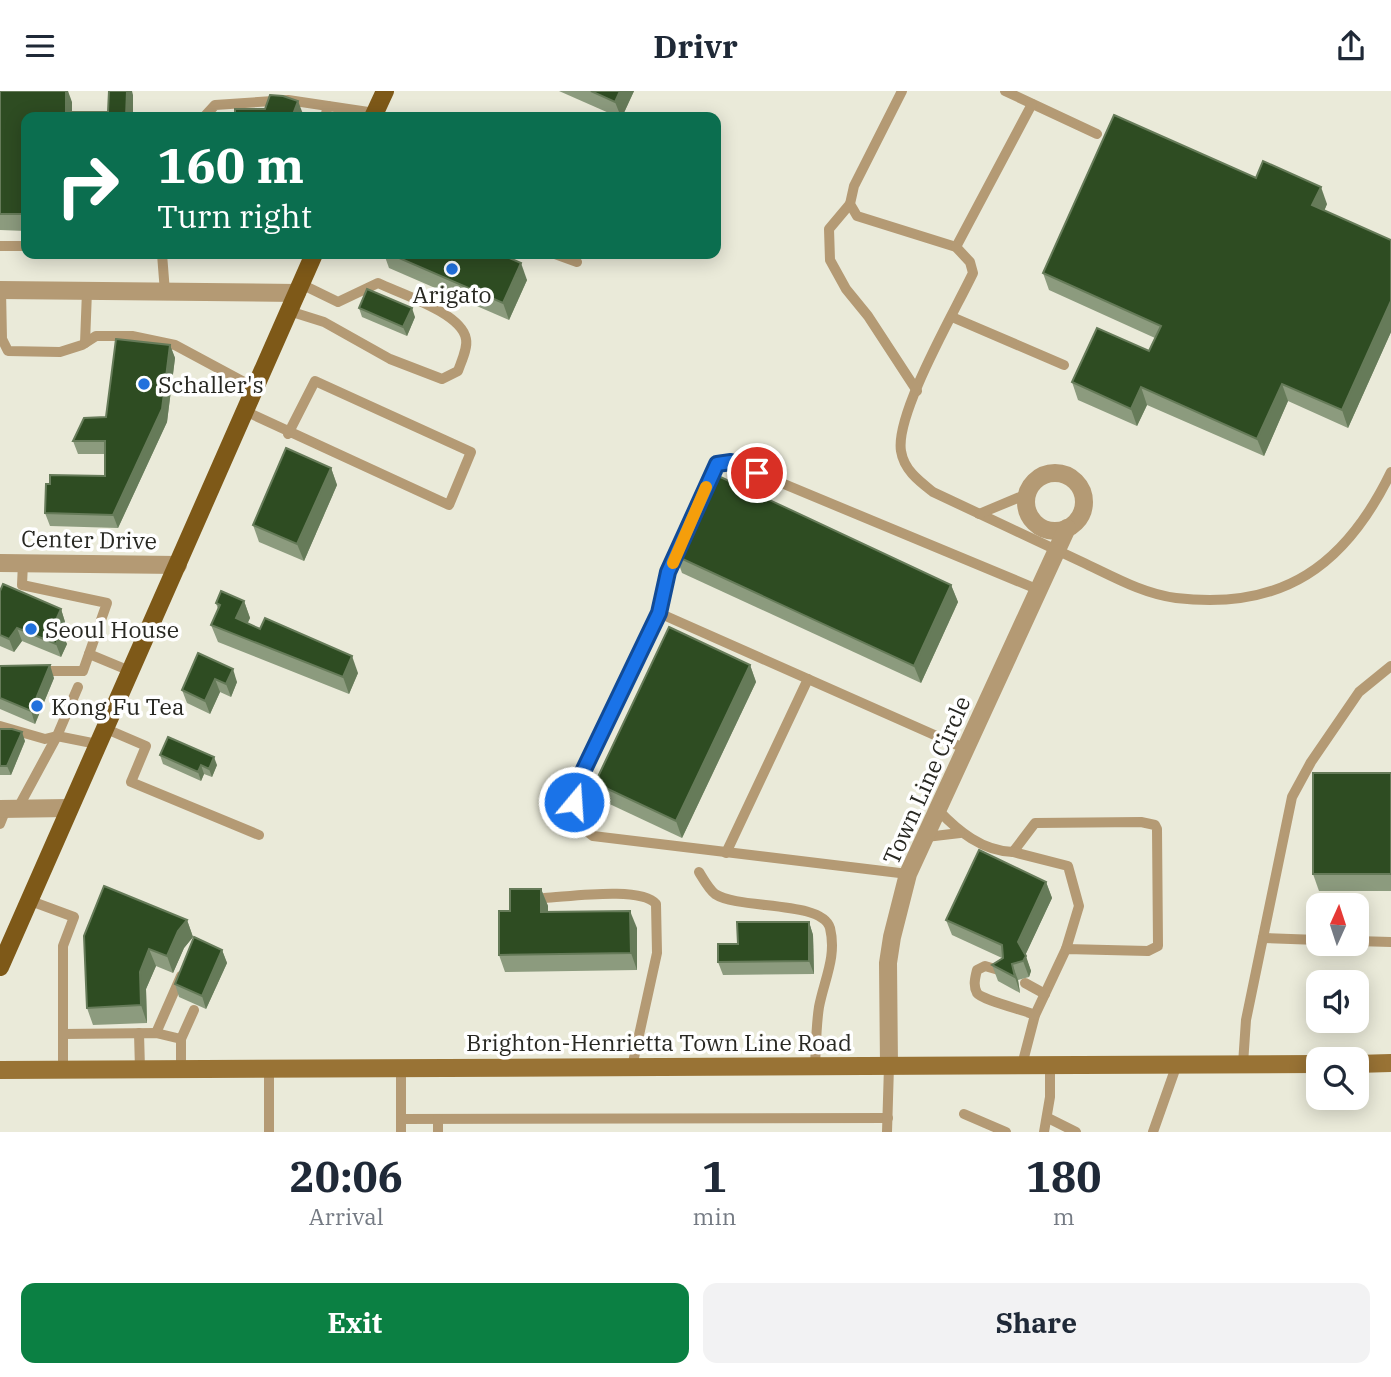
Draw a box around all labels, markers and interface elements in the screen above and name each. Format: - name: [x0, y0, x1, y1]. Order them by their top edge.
- text: Drivr: [653, 25, 738, 67]
- icon: menu: [21, 27, 59, 65]
- icon: share: [1332, 27, 1370, 65]
- text: 160 m: [157, 133, 304, 196]
- icon: right: [42, 140, 133, 231]
- text: Turn right: [157, 195, 312, 237]
- marker: Arigato: [444, 261, 460, 277]
- place label: Arigato: [412, 279, 492, 309]
- place label: Schaller's: [158, 369, 264, 399]
- marker: Schaller's: [136, 376, 152, 392]
- pin: [727, 443, 787, 503]
- icon: arrive: [738, 454, 776, 492]
- street label: Center Drive: [21, 523, 157, 555]
- place label: Seoul House: [45, 614, 179, 644]
- marker: Seoul House: [23, 621, 39, 637]
- place label: Kong Fu Tea: [51, 691, 185, 721]
- street label: Town Line Circle: [875, 691, 977, 869]
- marker: Kong Fu Tea: [29, 698, 45, 714]
- position arrow: [537, 765, 611, 839]
- north arrow: [1306, 893, 1368, 955]
- map controls: [1306, 893, 1369, 1110]
- button: sound: [1306, 970, 1369, 1033]
- street label: Brighton-Henrietta Town Line Road: [466, 1027, 852, 1057]
- button: search: [1306, 1047, 1369, 1110]
- text: 20:06: [289, 1149, 403, 1204]
- text: 1: [702, 1149, 727, 1204]
- text: 180: [1026, 1149, 1101, 1204]
- text: Arrival: [309, 1201, 384, 1231]
- text: min: [693, 1201, 736, 1231]
- text: m: [1053, 1201, 1075, 1231]
- button: Exit: [21, 1283, 689, 1363]
- button: Share: [703, 1283, 1370, 1363]

